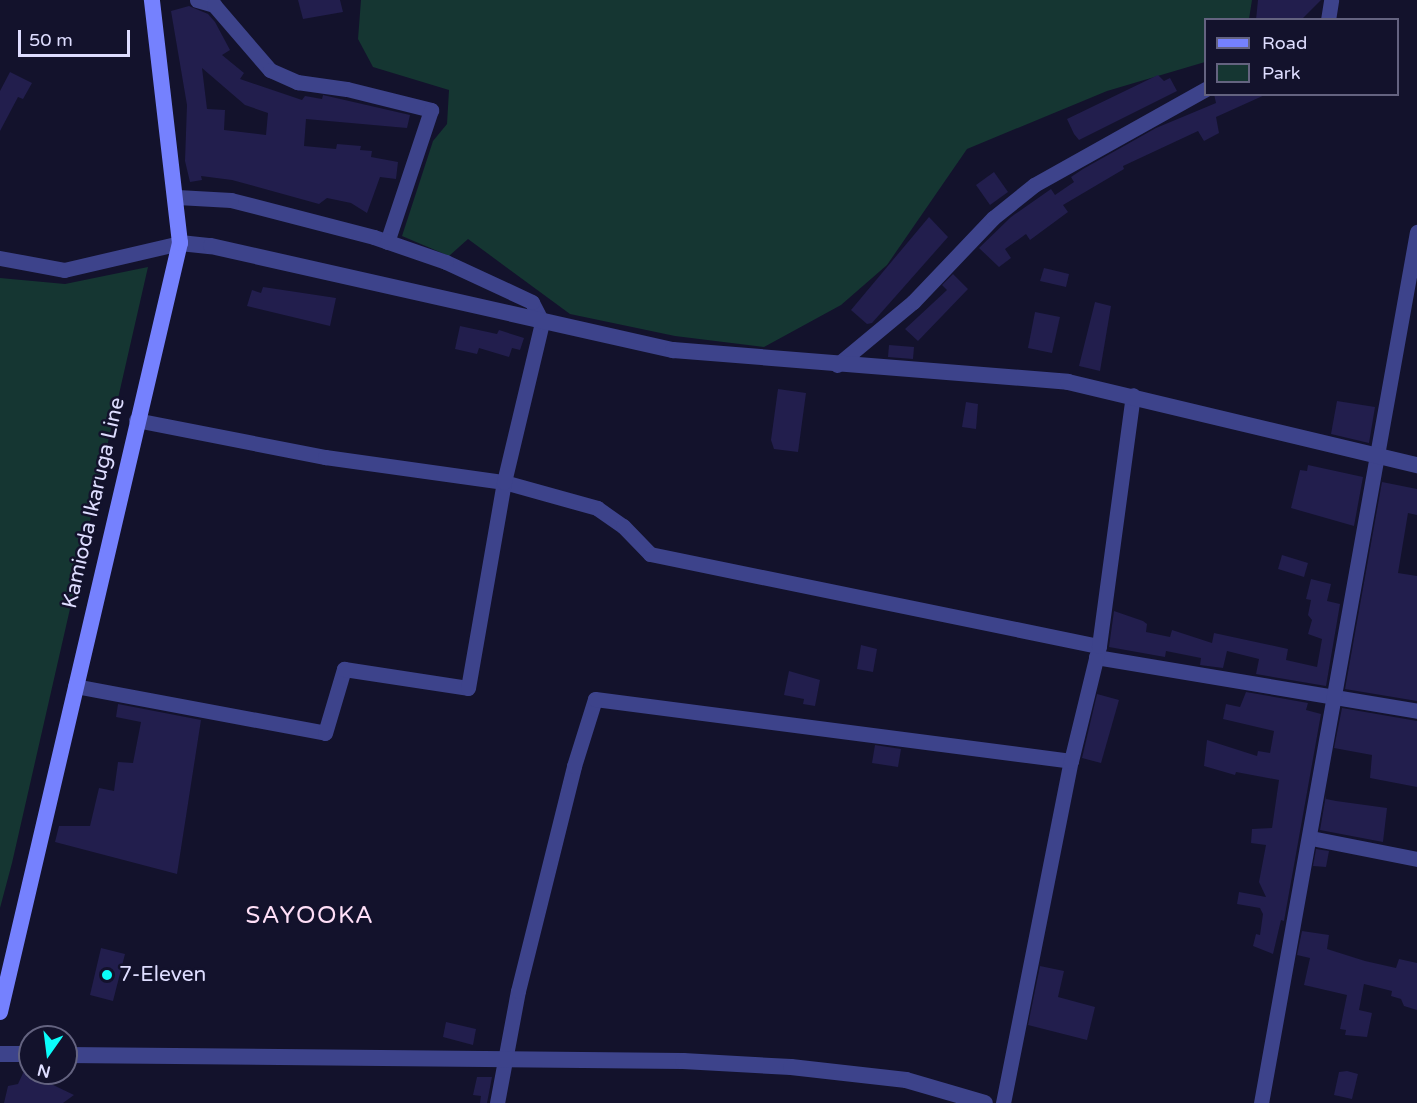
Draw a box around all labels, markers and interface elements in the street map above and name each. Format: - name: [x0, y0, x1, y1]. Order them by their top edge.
- scale bar: [21, 18, 134, 56]
- legend: [1204, 18, 1399, 96]
- text: 50 m: [29, 29, 73, 51]
- text: Road: [1262, 32, 1307, 54]
- text: Park: [1262, 62, 1300, 84]
- street label: Kamioda Ikaruga Line: [57, 395, 131, 611]
- district label: SAYOOKA: [246, 902, 374, 930]
- place label: 7-Eleven: [119, 962, 206, 988]
- marker: 7-Eleven: [100, 968, 114, 982]
- north arrow: [18, 1025, 78, 1085]
- text: N: [35, 1059, 53, 1082]

